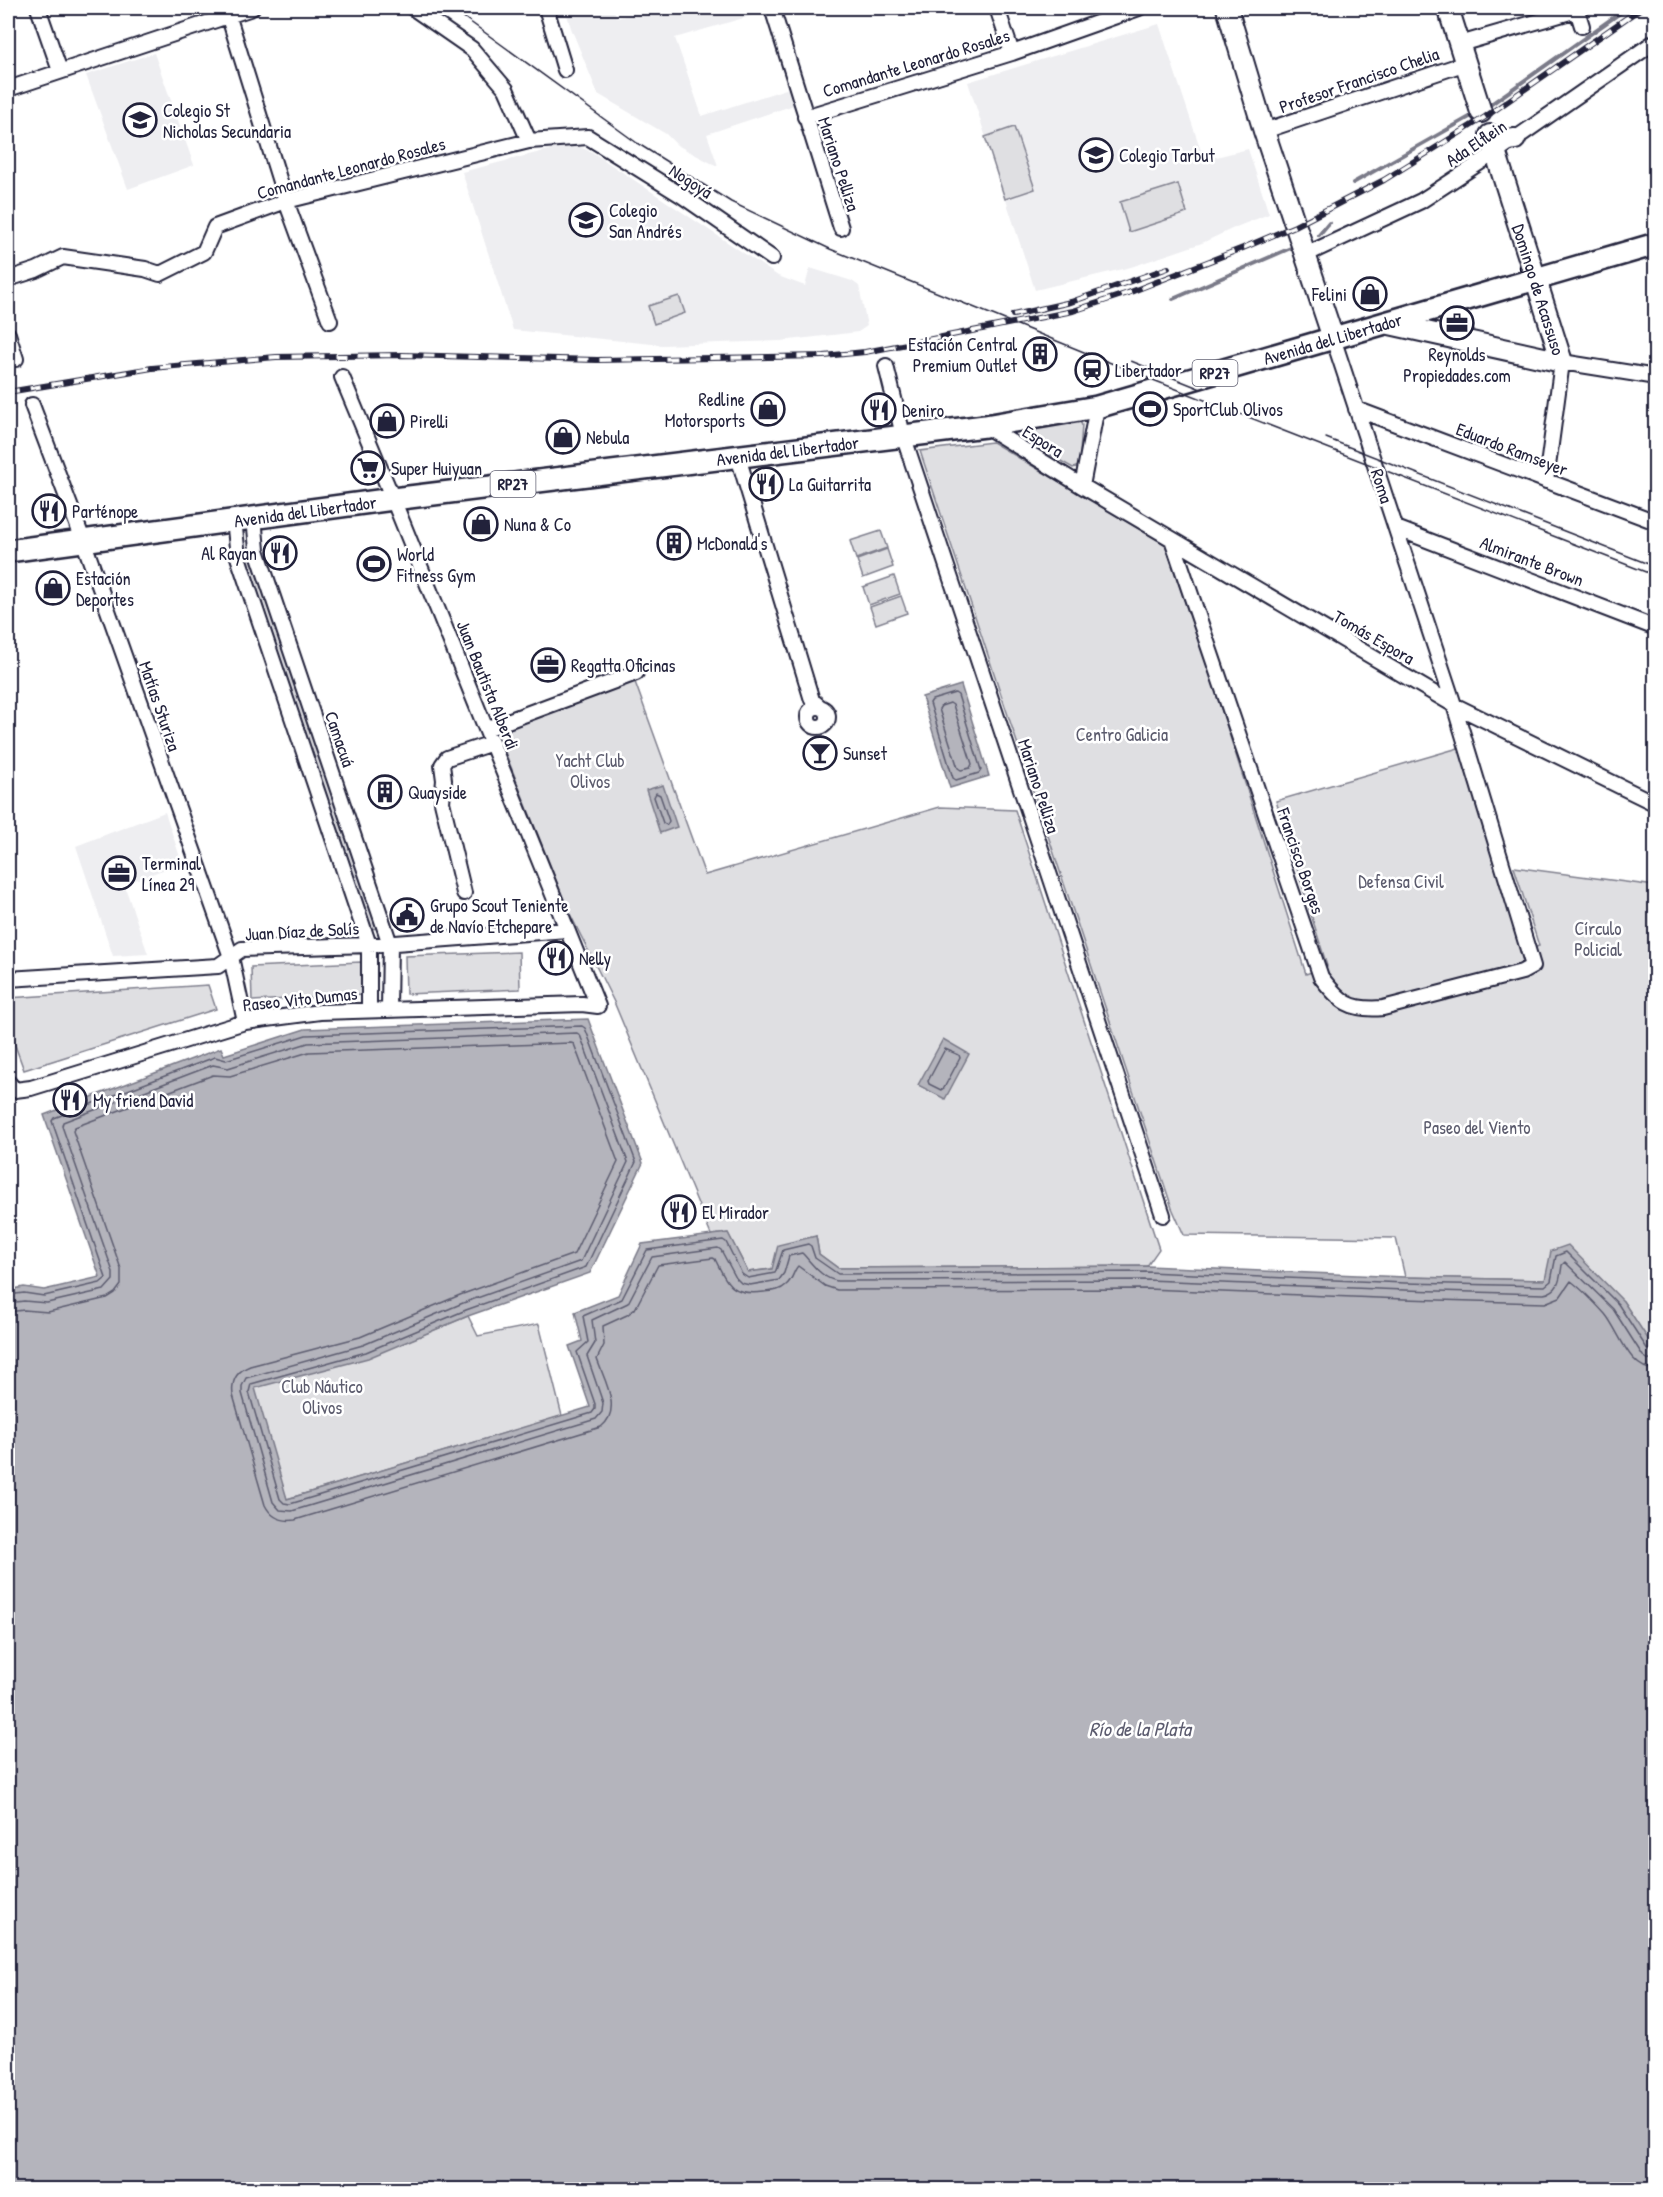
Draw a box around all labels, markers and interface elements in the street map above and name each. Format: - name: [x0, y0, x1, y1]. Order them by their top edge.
- street label: Comandante Leonardo Rosales: [819, 23, 1013, 103]
- street label: Profesor Francisco Chelia: [1276, 41, 1442, 119]
- place label: Colegio St Nicholas Secundaria: [163, 98, 291, 144]
- school or university icon: Colegio St Nicholas Secundaria: [122, 102, 158, 138]
- street label: Mariano Pelliza: [812, 114, 866, 214]
- street label: Ada Elflein: [1441, 114, 1511, 172]
- street label: Comandante Leonardo Rosales: [254, 131, 448, 205]
- school or university icon: Colegio Tarbut: [1078, 137, 1114, 173]
- place label: Colegio Tarbut: [1119, 143, 1216, 168]
- street label: Nogoyá: [665, 158, 717, 204]
- place label: Colegio San Andrés: [609, 198, 682, 244]
- school or university icon: Colegio San Andrés: [568, 202, 604, 238]
- street label: Domingo de Acassuso: [1506, 221, 1571, 358]
- shop icon: Felini: [1352, 276, 1388, 312]
- place label: Felini: [1311, 282, 1347, 307]
- office icon: Reynolds Propiedades.com: [1439, 305, 1475, 341]
- street label: Avenida del Libertador: [1260, 306, 1405, 370]
- place label: Estación Central Premium Outlet: [908, 332, 1018, 378]
- building icon: Estación Central Premium Outlet: [1022, 336, 1058, 372]
- place label: Reynolds Propiedades.com: [1403, 342, 1511, 388]
- station icon: Libertador: [1074, 352, 1110, 388]
- place label: Libertador: [1115, 358, 1182, 383]
- road number: RP27: [1192, 360, 1238, 386]
- place label: Redline Motorsports: [665, 387, 745, 433]
- shop icon: Redline Motorsports: [750, 391, 786, 427]
- sports icon: SportClub Olivos: [1132, 391, 1168, 427]
- restaurant icon: Deniro: [861, 392, 897, 428]
- place label: SportClub Olivos: [1173, 397, 1283, 422]
- place label: Deniro: [902, 398, 944, 423]
- shop icon: Pirelli: [369, 403, 405, 439]
- place label: Pirelli: [410, 409, 449, 434]
- street label: Eduardo Ramseyer: [1453, 416, 1572, 482]
- shop icon: Nebula: [545, 419, 581, 455]
- street label: Espora: [1018, 419, 1068, 463]
- place label: Nebula: [586, 425, 629, 450]
- street label: Avenida del Libertador: [715, 429, 860, 472]
- supermarket icon: Super Huiyuan: [350, 450, 386, 486]
- place label: Super Huiyuan: [391, 456, 482, 481]
- restaurant icon: La Guitarrita: [748, 466, 784, 502]
- street label: Roma: [1365, 466, 1399, 506]
- road number: RP27: [490, 471, 536, 497]
- place label: La Guitarrita: [789, 472, 871, 497]
- street label: Avenida del Libertador: [233, 489, 378, 533]
- restaurant icon: Parténope: [31, 493, 67, 529]
- place label: Parténope: [72, 499, 138, 524]
- shop icon: Nuna & Co: [463, 506, 499, 542]
- place label: Nuna & Co: [504, 512, 571, 537]
- building icon: McDonald's: [656, 525, 692, 561]
- street label: Almirante Brown: [1477, 530, 1587, 592]
- place label: McDonald's: [697, 531, 767, 556]
- restaurant icon: Al Rayan: [262, 535, 298, 571]
- place label: Al Rayan: [201, 541, 257, 566]
- place label: World Fitness Gym: [396, 542, 476, 588]
- sports icon: World Fitness Gym: [356, 546, 392, 582]
- place label: Estación Deportes: [76, 566, 134, 612]
- shop icon: Estación Deportes: [35, 570, 71, 606]
- street label: Tomás Espora: [1329, 604, 1419, 670]
- street label: Juan Bautista Alberdi: [451, 617, 525, 753]
- office icon: Regatta Oficinas: [530, 647, 566, 683]
- place label: Regatta Oficinas: [571, 653, 675, 678]
- street label: Matías Sturiza: [133, 658, 187, 754]
- street label: Camacuá: [319, 708, 361, 770]
- park label: Centro Galicia: [1076, 722, 1168, 747]
- bar icon: Sunset: [802, 735, 838, 771]
- street label: Mariano Pelliza: [1012, 736, 1066, 836]
- place label: Sunset: [843, 741, 888, 766]
- park label: Yacht Club Olivos: [555, 748, 625, 794]
- building icon: Quayside: [367, 774, 403, 810]
- place label: Quayside: [408, 780, 467, 805]
- street label: Francisco Borges: [1271, 804, 1331, 917]
- place label: Terminal Línea 29: [142, 851, 201, 897]
- office icon: Terminal Línea 29: [101, 855, 137, 891]
- park label: Defensa Civil: [1358, 869, 1444, 894]
- place label: Grupo Scout Teniente de Navío Etchepare: [430, 893, 568, 939]
- public building icon: Grupo Scout Teniente de Navío Etchepare: [389, 897, 425, 933]
- street label: Juan Díaz de Solís: [244, 916, 360, 946]
- park label: Círculo Policial: [1574, 916, 1622, 962]
- restaurant icon: Nelly: [538, 940, 574, 976]
- place label: Nelly: [579, 946, 611, 971]
- street label: Paseo Vito Dumas: [242, 981, 359, 1017]
- restaurant icon: My friend David: [52, 1082, 88, 1118]
- place label: My friend David: [93, 1088, 193, 1113]
- park label: Paseo del Viento: [1423, 1115, 1531, 1140]
- restaurant icon: El Mirador: [661, 1194, 697, 1230]
- place label: El Mirador: [702, 1200, 769, 1225]
- park label: Club Náutico Olivos: [281, 1374, 363, 1420]
- water label: Río de la Plata: [1089, 1715, 1193, 1742]

